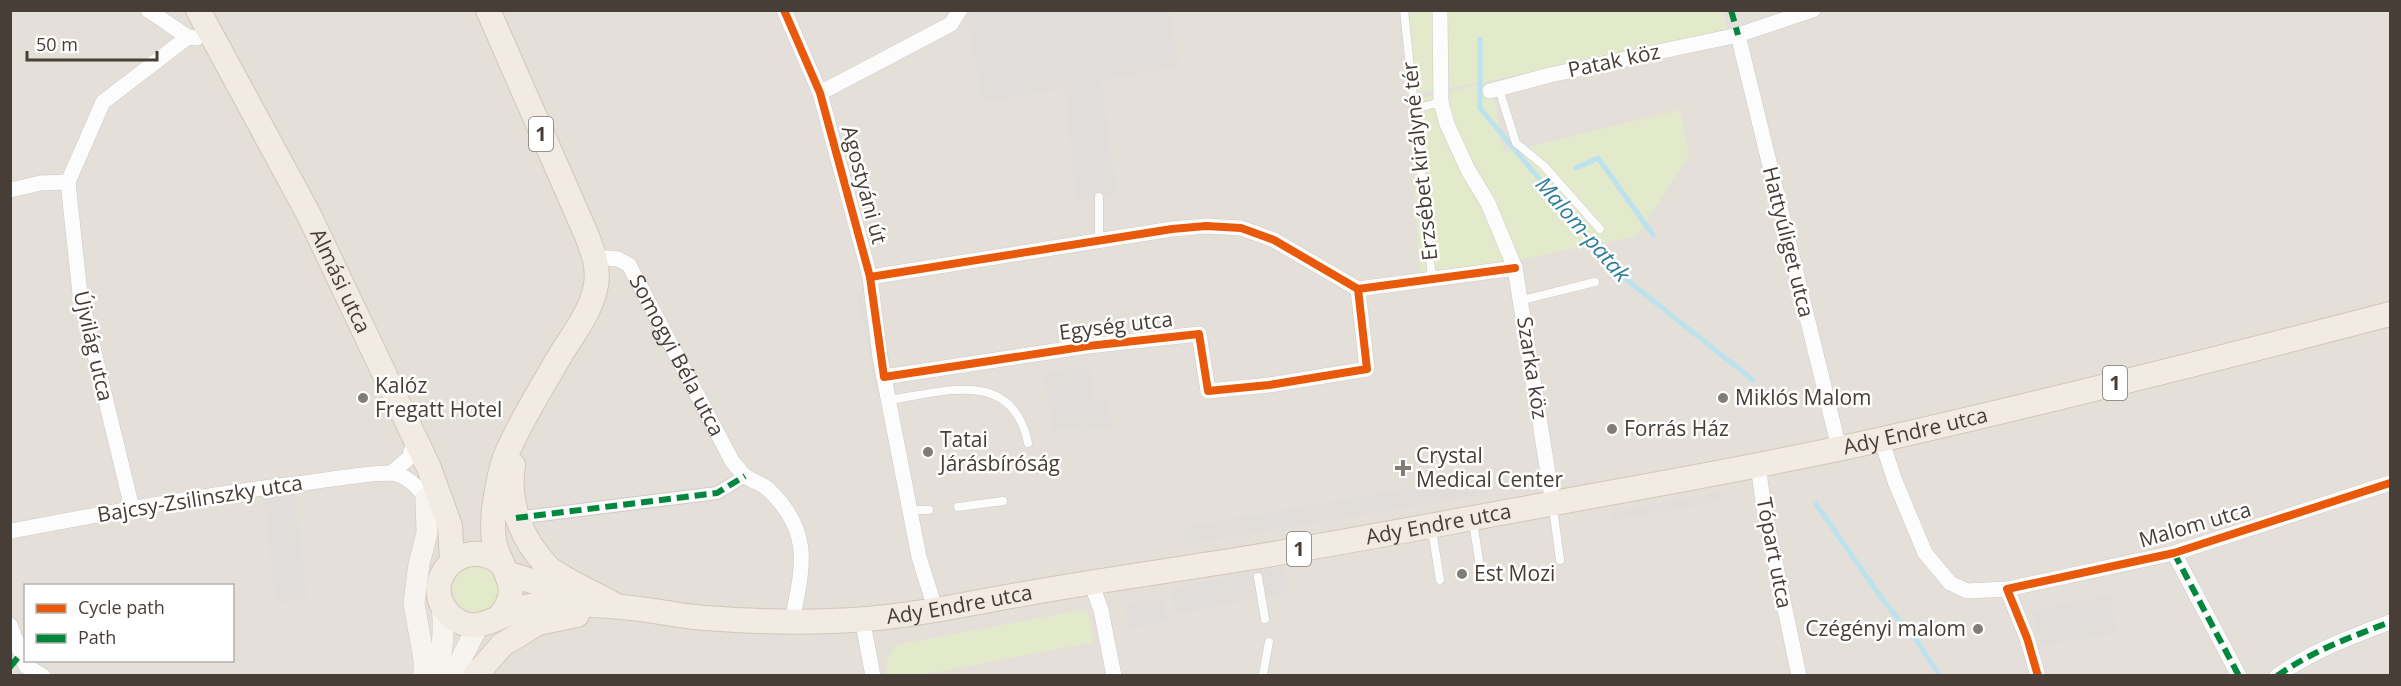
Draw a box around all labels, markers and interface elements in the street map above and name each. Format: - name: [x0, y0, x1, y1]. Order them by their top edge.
- scale bar: [27, 24, 158, 62]
- text: 50 m: [36, 32, 78, 56]
- street label: Patak köz: [1565, 37, 1663, 83]
- street label: Erzsébet királyné tér: [1395, 60, 1443, 262]
- road number: 1: [529, 117, 553, 151]
- street label: Agostyáni út: [836, 123, 894, 247]
- street label: Hattyúliget utca: [1757, 163, 1821, 320]
- water label: Malom-patak: [1530, 169, 1639, 288]
- street label: Almási utca: [304, 224, 378, 337]
- street label: Somogyi Béla utca: [624, 269, 732, 441]
- street label: Újvilág utca: [68, 288, 120, 404]
- street label: Egység utca: [1057, 304, 1174, 346]
- street label: Szarka köz: [1511, 315, 1555, 421]
- road number: 1: [2103, 366, 2127, 400]
- place label: Kalóz Fregatt Hotel: [375, 371, 502, 423]
- place label: Miklós Malom: [1735, 383, 1872, 411]
- marker: Kalóz Fregatt Hotel: [356, 391, 370, 405]
- marker: Miklós Malom: [1716, 391, 1730, 405]
- street label: Ady Endre utca: [1840, 400, 1990, 460]
- place label: Forrás Ház: [1624, 414, 1729, 442]
- marker: Forrás Ház: [1605, 422, 1619, 436]
- place label: Tatai Járásbíróság: [938, 425, 1060, 477]
- place label: Crystal Medical Center: [1416, 441, 1563, 493]
- marker: Tatai Járásbíróság: [921, 445, 935, 459]
- marker: Crystal Medical Center: [1394, 459, 1412, 477]
- street label: Bajcsy-Zsilinszky utca: [95, 468, 305, 528]
- street label: Tópart utca: [1751, 495, 1799, 611]
- street label: Malom utca: [2135, 495, 2254, 553]
- street label: Ady Endre utca: [1363, 496, 1513, 550]
- road number: 1: [1287, 532, 1311, 566]
- place label: Est Mozi: [1474, 559, 1555, 587]
- marker: Est Mozi: [1455, 567, 1469, 581]
- street label: Ady Endre utca: [885, 578, 1034, 630]
- legend: [24, 584, 234, 662]
- text: Cycle path: [78, 595, 165, 619]
- place label: Czégényi malom: [1805, 614, 1966, 642]
- marker: Czégényi malom: [1971, 622, 1985, 636]
- text: Path: [78, 625, 116, 649]

